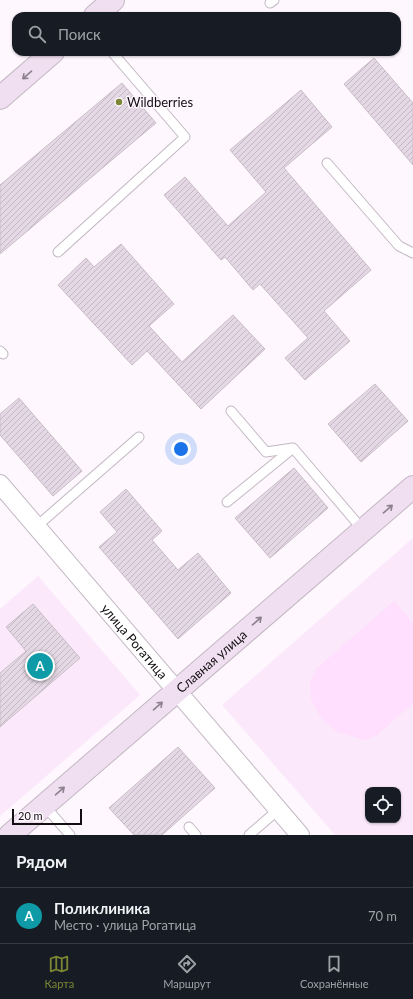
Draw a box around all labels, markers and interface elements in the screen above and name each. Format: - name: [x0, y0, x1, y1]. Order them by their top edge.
- search box: [12, 12, 401, 56]
- icon: search: [26, 23, 48, 45]
- text: Поиск: [58, 25, 101, 43]
- one-way arrow: [21, 70, 32, 79]
- place label: Wildberries: [127, 94, 193, 110]
- marker: Wildberries: [114, 97, 124, 107]
- your location: [171, 439, 191, 459]
- one-way arrow: [382, 504, 393, 513]
- street label: улица Рогатица: [98, 601, 171, 682]
- one-way arrow: [252, 616, 262, 625]
- street label: Славная улица: [173, 626, 250, 696]
- pin: A: [27, 651, 53, 681]
- one-way arrow: [153, 701, 164, 710]
- one-way arrow: [55, 787, 65, 796]
- map controls: [365, 787, 401, 823]
- button: locate: [365, 787, 401, 823]
- scale bar: [12, 807, 82, 826]
- text: 20 m: [18, 809, 43, 822]
- text: Рядом: [16, 851, 67, 872]
- text: Поликлиника: [54, 899, 150, 917]
- text: A: [24, 908, 34, 924]
- text: 70 m: [368, 908, 397, 924]
- text: Место · улица Рогатица: [54, 917, 196, 933]
- tab: Карта: [44, 953, 74, 990]
- tab: Маршрут: [163, 953, 211, 990]
- tab: Сохранённые: [300, 953, 369, 990]

